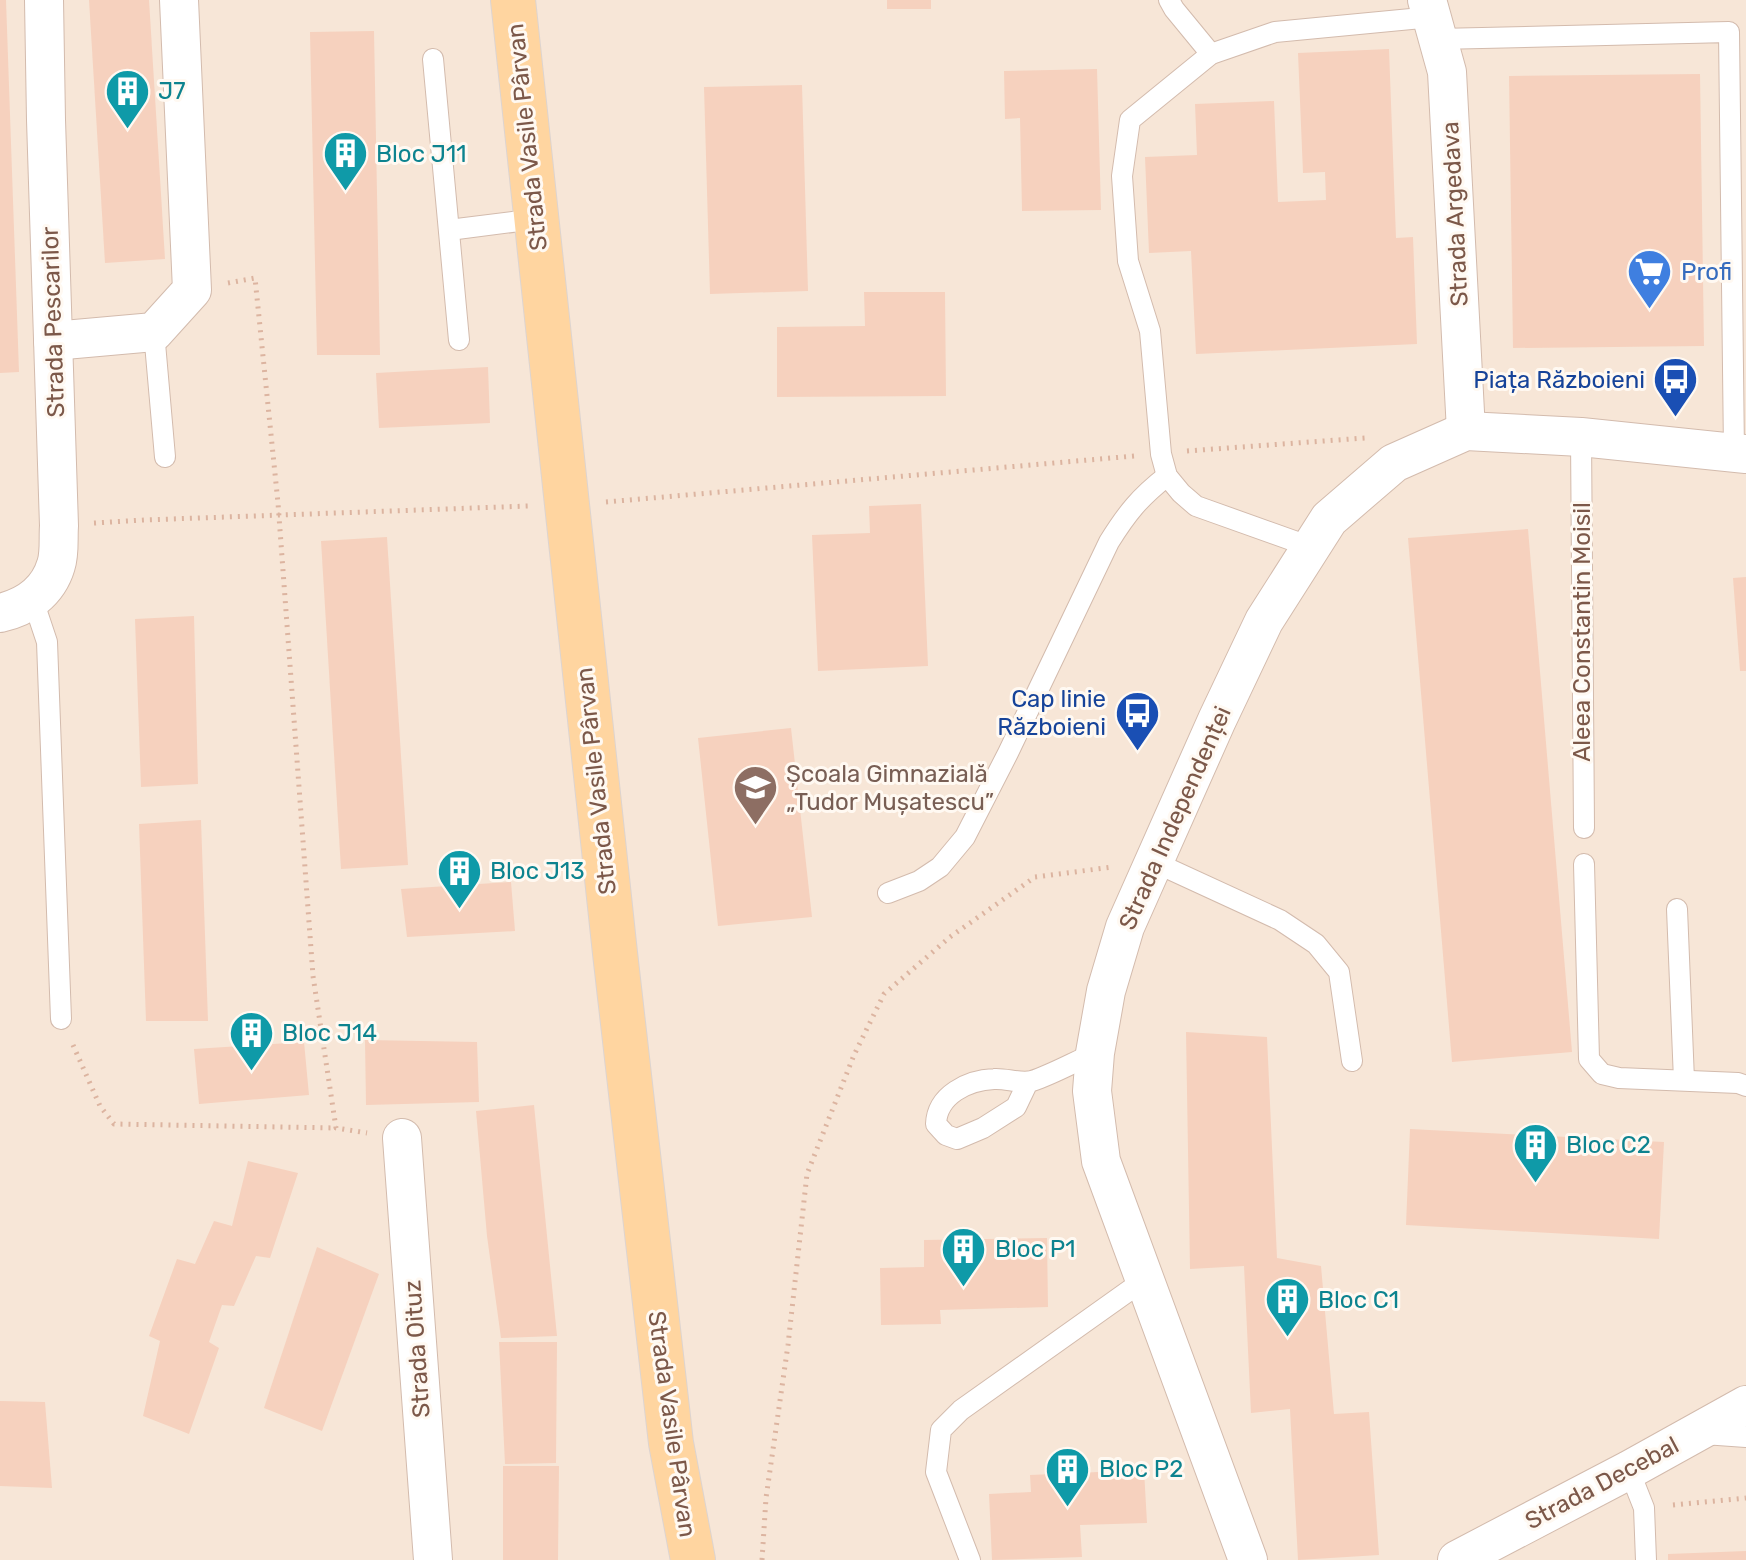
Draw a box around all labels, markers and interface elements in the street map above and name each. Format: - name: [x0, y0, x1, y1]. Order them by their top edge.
- street label: Strada Vasile Pârvan: [501, 22, 553, 252]
- building icon: J7: [103, 67, 151, 130]
- place label: J7: [158, 77, 186, 105]
- street label: Strada Argedava: [1436, 121, 1474, 307]
- building icon: Bloc J11: [321, 130, 369, 193]
- place label: Bloc J11: [376, 140, 467, 168]
- street label: Strada Pescarilor: [36, 226, 70, 418]
- supermarket icon: Profi: [1626, 248, 1674, 311]
- place label: Profi: [1681, 258, 1732, 286]
- bus stop icon: Piața Războieni: [1652, 356, 1700, 419]
- place label: Piața Războieni: [1473, 366, 1645, 394]
- street label: Aleea Constantin Moisil: [1568, 502, 1596, 762]
- street label: Strada Vasile Pârvan: [570, 666, 622, 896]
- place label: Cap linie Războieni: [997, 685, 1106, 741]
- bus stop icon: Cap linie Războieni: [1113, 689, 1161, 752]
- street label: Strada Independenței: [1113, 702, 1237, 934]
- place label: Școala Gimnazială „Tudor Mușatescu”: [786, 760, 994, 816]
- school or university icon: Școala Gimnazială „Tudor Mușatescu”: [731, 764, 779, 827]
- building icon: Bloc J13: [435, 847, 483, 910]
- place label: Bloc J13: [490, 857, 585, 885]
- building icon: Bloc J14: [227, 1009, 275, 1072]
- place label: Bloc J14: [282, 1019, 377, 1047]
- building icon: Bloc C2: [1511, 1121, 1559, 1184]
- place label: Bloc C2: [1566, 1131, 1651, 1159]
- building icon: Bloc P1: [940, 1225, 988, 1288]
- place label: Bloc P1: [995, 1235, 1075, 1263]
- building icon: Bloc C1: [1263, 1276, 1311, 1339]
- street label: Strada Oituz: [398, 1279, 436, 1419]
- place label: Bloc C1: [1318, 1286, 1399, 1314]
- street label: Strada Vasile Pârvan: [642, 1309, 702, 1539]
- street label: Strada Decebal: [1520, 1431, 1684, 1535]
- building icon: Bloc P2: [1044, 1445, 1092, 1508]
- place label: Bloc P2: [1099, 1455, 1183, 1483]

